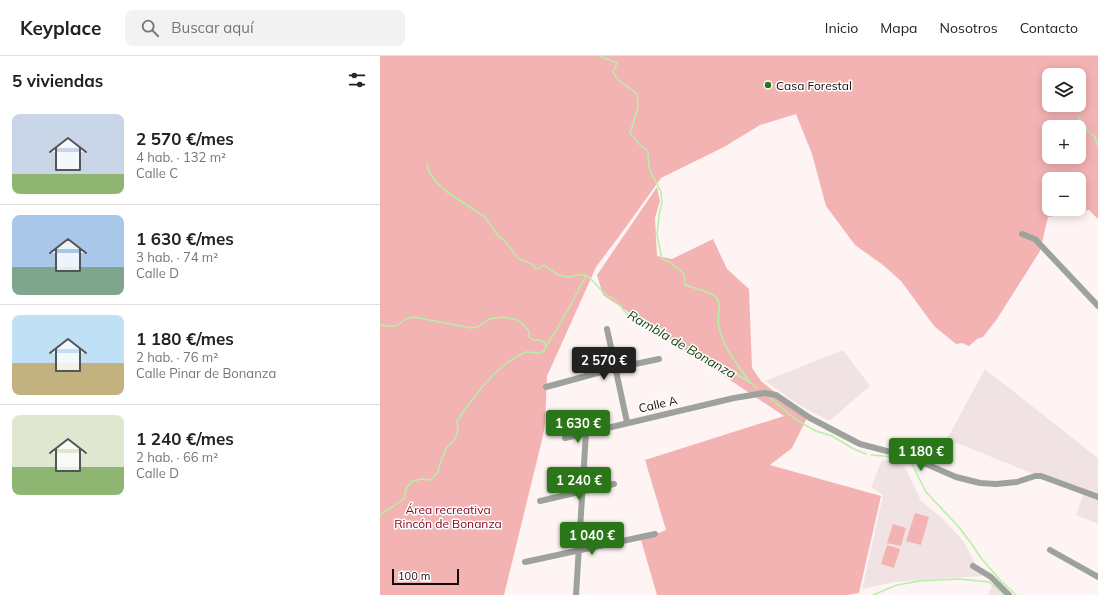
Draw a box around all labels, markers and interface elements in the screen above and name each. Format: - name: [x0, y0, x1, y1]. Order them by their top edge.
- search box: [125, 10, 405, 46]
- text: Keyplace: [20, 16, 101, 40]
- icon: search: [139, 17, 161, 39]
- text: Buscar aquí: [171, 18, 254, 37]
- text: Inicio: [825, 19, 858, 37]
- text: Mapa: [880, 19, 918, 37]
- text: Nosotros: [940, 19, 998, 37]
- text: Contacto: [1020, 19, 1078, 37]
- map controls: [1042, 68, 1086, 216]
- button: layers: [1042, 68, 1086, 112]
- icon: filters: [346, 69, 368, 91]
- text: 5 viviendas: [12, 70, 103, 91]
- place label: Casa Forestal: [776, 78, 852, 93]
- marker: Casa Forestal: [763, 80, 773, 90]
- button: +: [1042, 120, 1086, 164]
- text: 2 570 €/mes: [136, 128, 234, 149]
- icon: home: [44, 130, 92, 178]
- text: 4 hab. · 132 m²: [136, 149, 226, 165]
- text: Calle C: [136, 165, 178, 181]
- button: −: [1042, 172, 1086, 216]
- text: 1 630 €/mes: [136, 228, 234, 249]
- icon: home: [44, 231, 92, 279]
- text: 3 hab. · 74 m²: [136, 249, 218, 265]
- text: Calle D: [136, 265, 179, 281]
- water label: Rambla de Bonanza: [625, 306, 739, 382]
- text: 1 180 €/mes: [136, 328, 234, 349]
- icon: home: [44, 331, 92, 379]
- pin: 2 570 €: [567, 347, 641, 381]
- text: 2 hab. · 76 m²: [136, 349, 218, 365]
- text: 2 570 €: [581, 352, 627, 368]
- text: Calle Pinar de Bonanza: [136, 365, 276, 381]
- street label: Calle A: [637, 392, 679, 416]
- pin: 1 630 €: [541, 410, 615, 444]
- text: 1 630 €: [555, 415, 601, 431]
- text: 1 240 €/mes: [136, 428, 234, 449]
- icon: home: [44, 431, 92, 479]
- pin: 1 180 €: [884, 438, 958, 472]
- text: 1 180 €: [898, 443, 944, 459]
- text: 2 hab. · 66 m²: [136, 449, 218, 465]
- text: Calle D: [136, 465, 179, 481]
- pin: 1 240 €: [542, 467, 616, 501]
- text: 1 240 €: [556, 472, 602, 488]
- park label: Área recreativa Rincón de Bonanza: [394, 502, 502, 531]
- pin: 1 040 €: [555, 522, 629, 556]
- text: 1 040 €: [569, 527, 615, 543]
- scale bar: [392, 567, 459, 586]
- text: 100 m: [398, 569, 430, 583]

